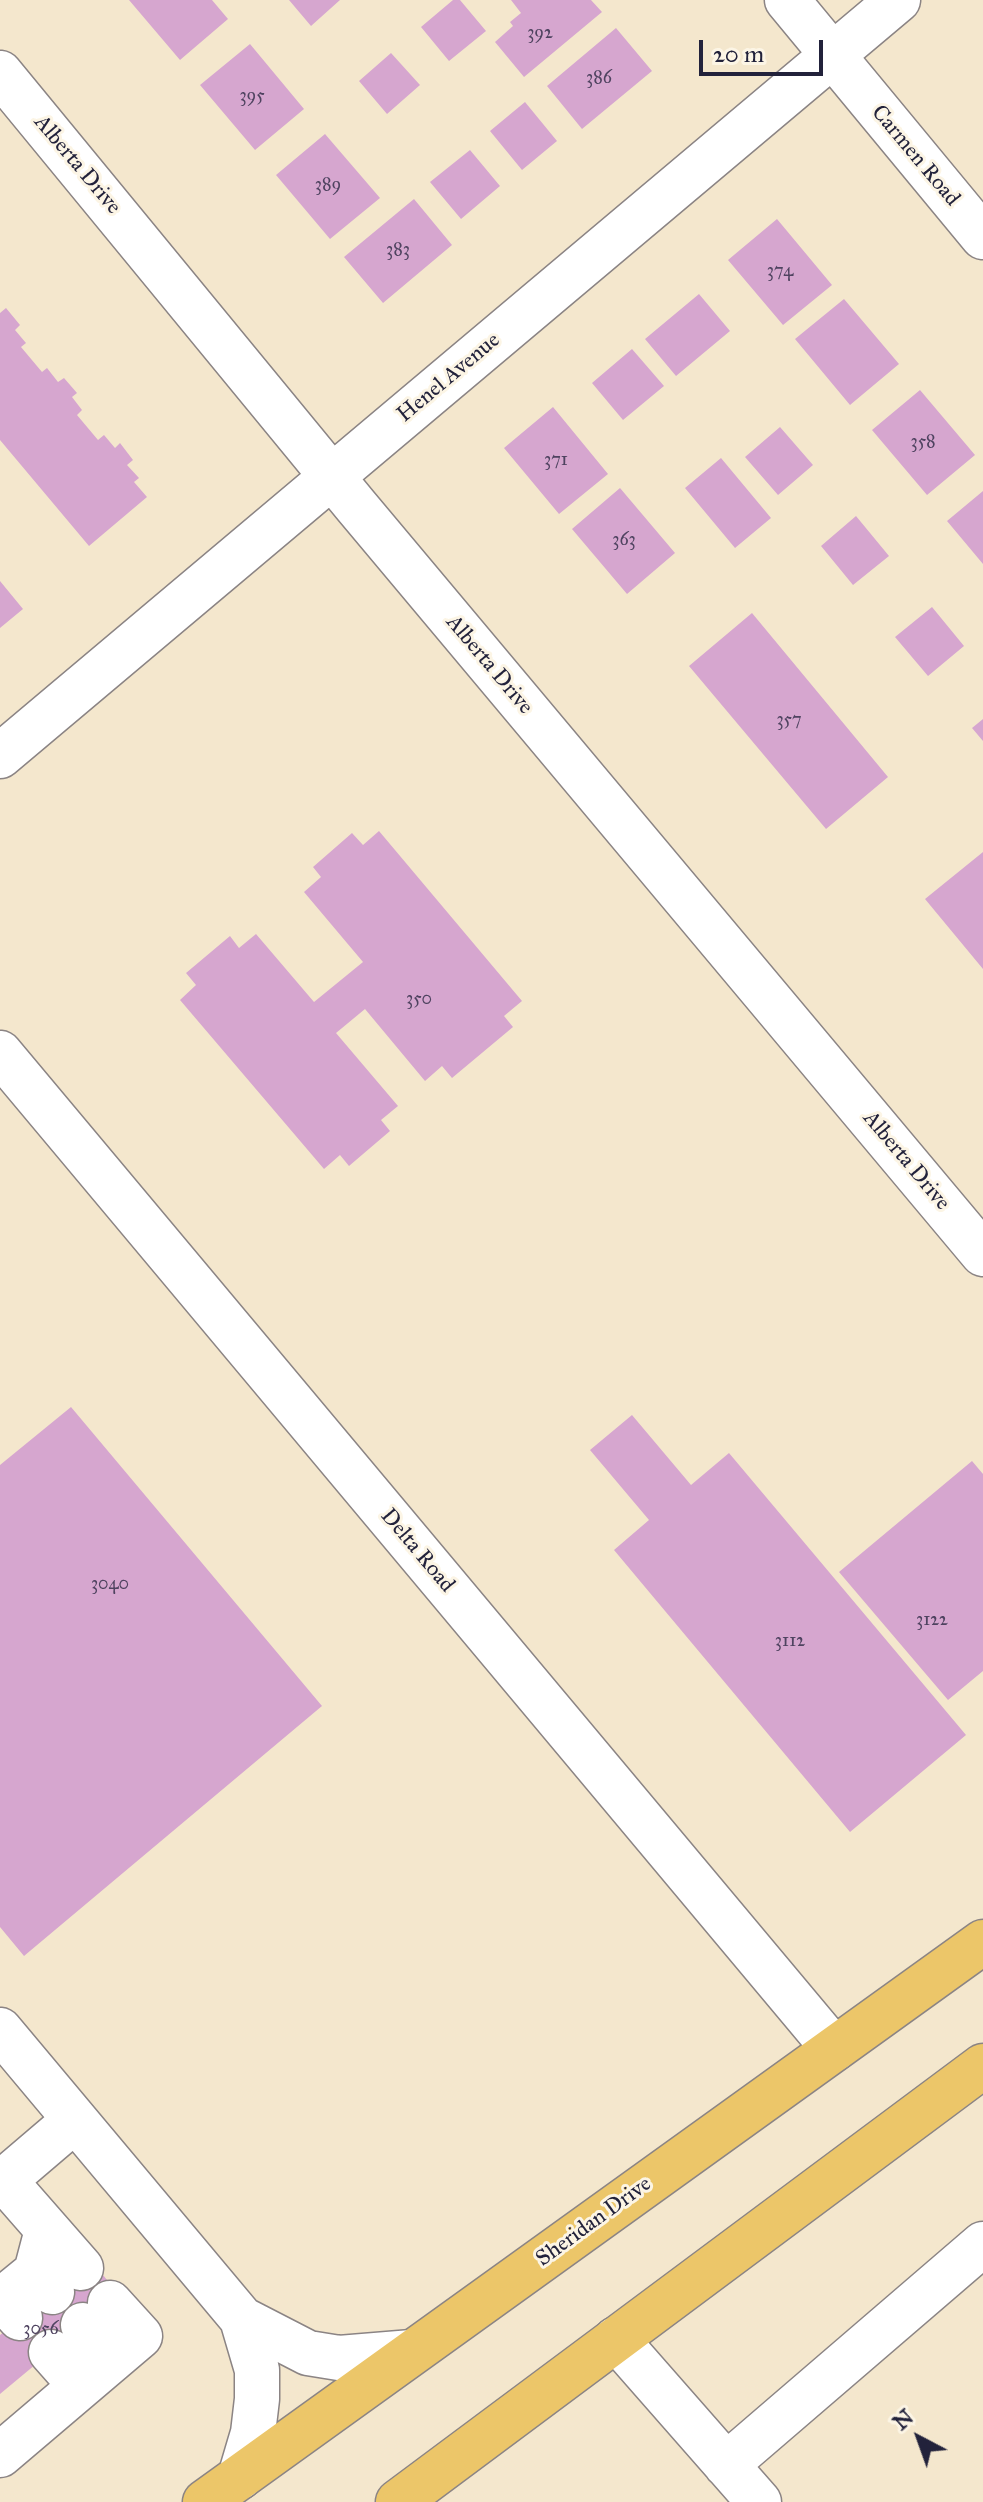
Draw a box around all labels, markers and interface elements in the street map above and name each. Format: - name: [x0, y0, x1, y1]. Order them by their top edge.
- house number: 392: [527, 23, 553, 45]
- scale bar: [703, 24, 827, 74]
- text: 20 m: [713, 39, 764, 69]
- house number: 386: [586, 68, 612, 90]
- house number: 395: [239, 86, 265, 108]
- street label: Carmen Road: [865, 100, 965, 212]
- street label: Alberta Drive: [28, 110, 126, 220]
- house number: 389: [315, 175, 341, 197]
- house number: 383: [386, 240, 410, 262]
- house number: 374: [767, 261, 793, 283]
- street label: Henel Avenue: [392, 327, 506, 429]
- house number: 358: [910, 432, 936, 454]
- house number: 371: [544, 450, 568, 472]
- house number: 363: [612, 530, 636, 552]
- street label: Alberta Drive: [440, 610, 538, 720]
- house number: 357: [776, 710, 802, 732]
- house number: 350: [406, 989, 432, 1011]
- street label: Alberta Drive: [857, 1106, 955, 1216]
- street label: Delta Road: [374, 1504, 460, 1598]
- house number: 3040: [91, 1574, 129, 1596]
- house number: 3122: [916, 1610, 948, 1632]
- house number: 3112: [775, 1631, 805, 1653]
- street label: Sheridan Drive: [531, 2171, 657, 2273]
- house number: 3056: [23, 2319, 59, 2341]
- north arrow: [879, 2398, 959, 2478]
- text: N: [887, 2403, 919, 2436]

